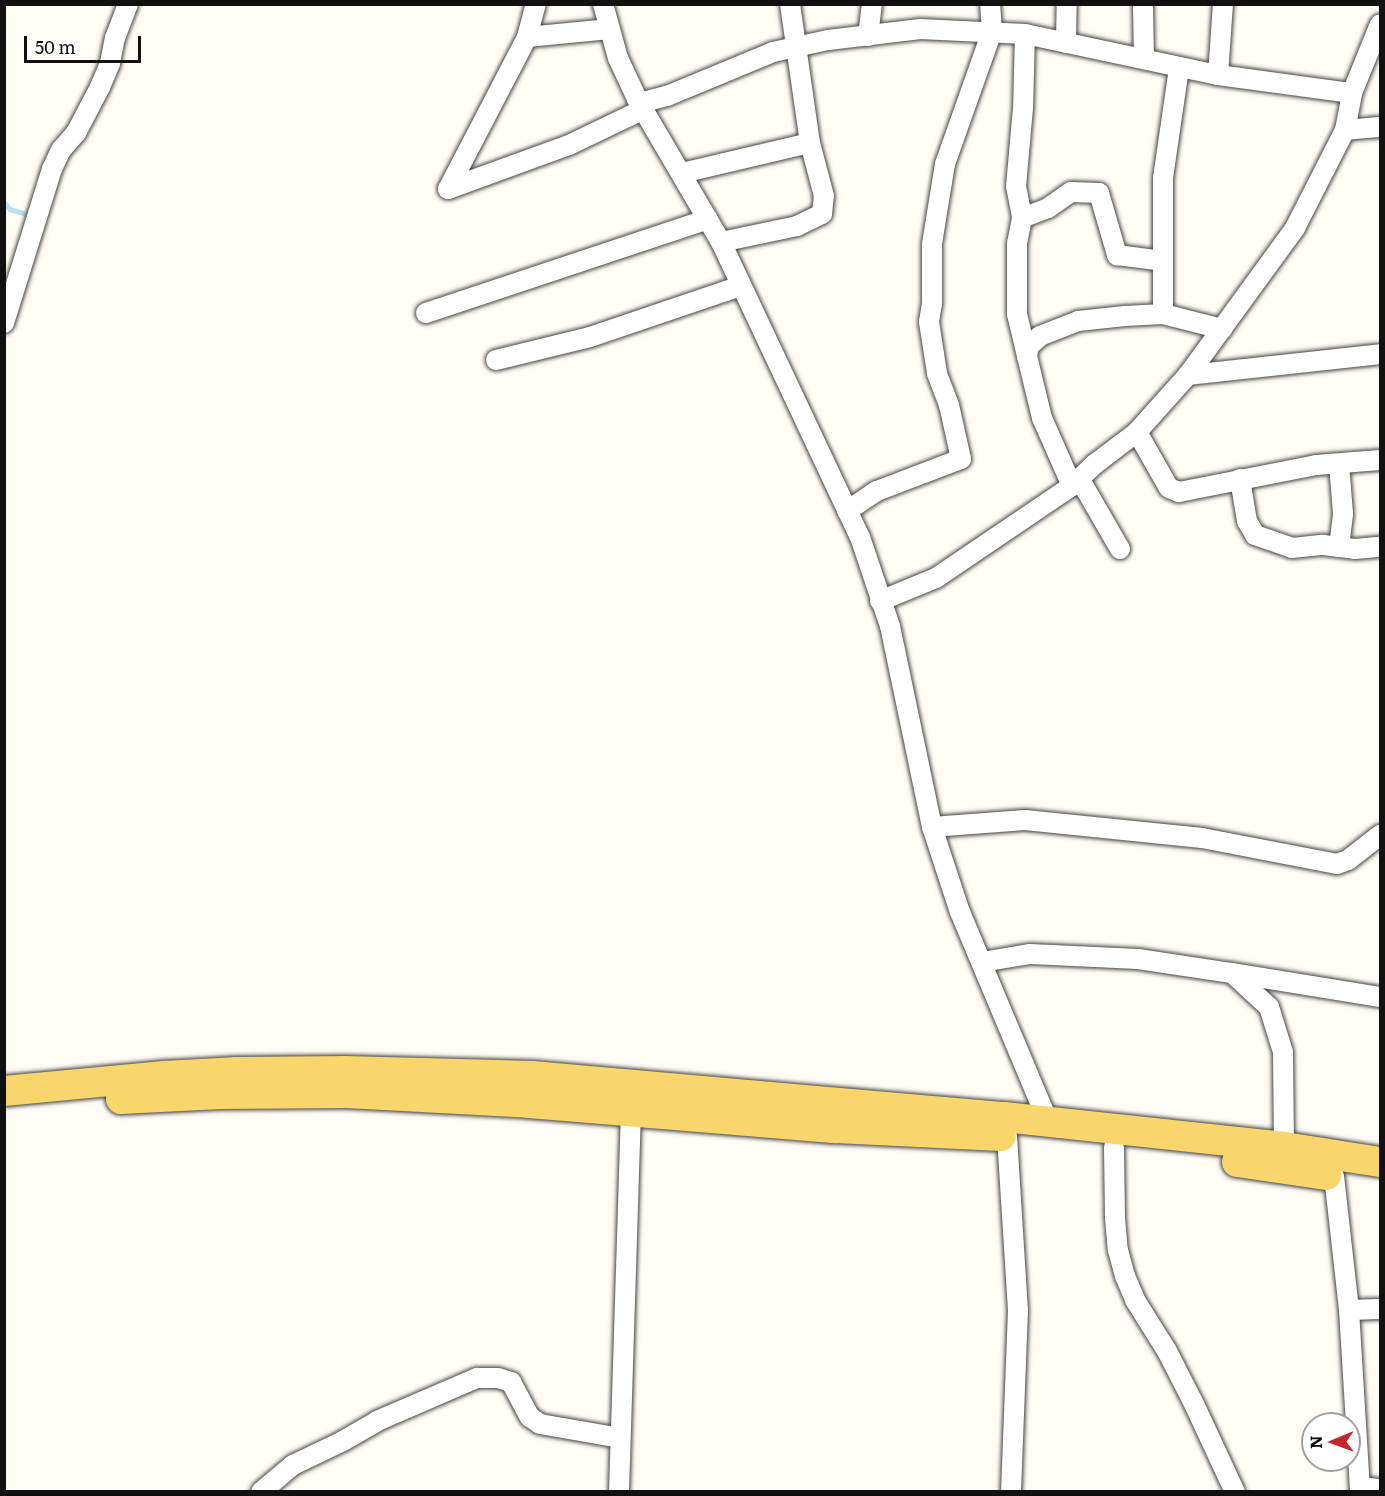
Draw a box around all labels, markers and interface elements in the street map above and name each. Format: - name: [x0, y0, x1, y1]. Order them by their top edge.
- scale bar: [27, 24, 144, 62]
- text: 50 m: [35, 33, 76, 60]
- north arrow: [1301, 1412, 1361, 1472]
- text: N: [1303, 1435, 1327, 1449]

